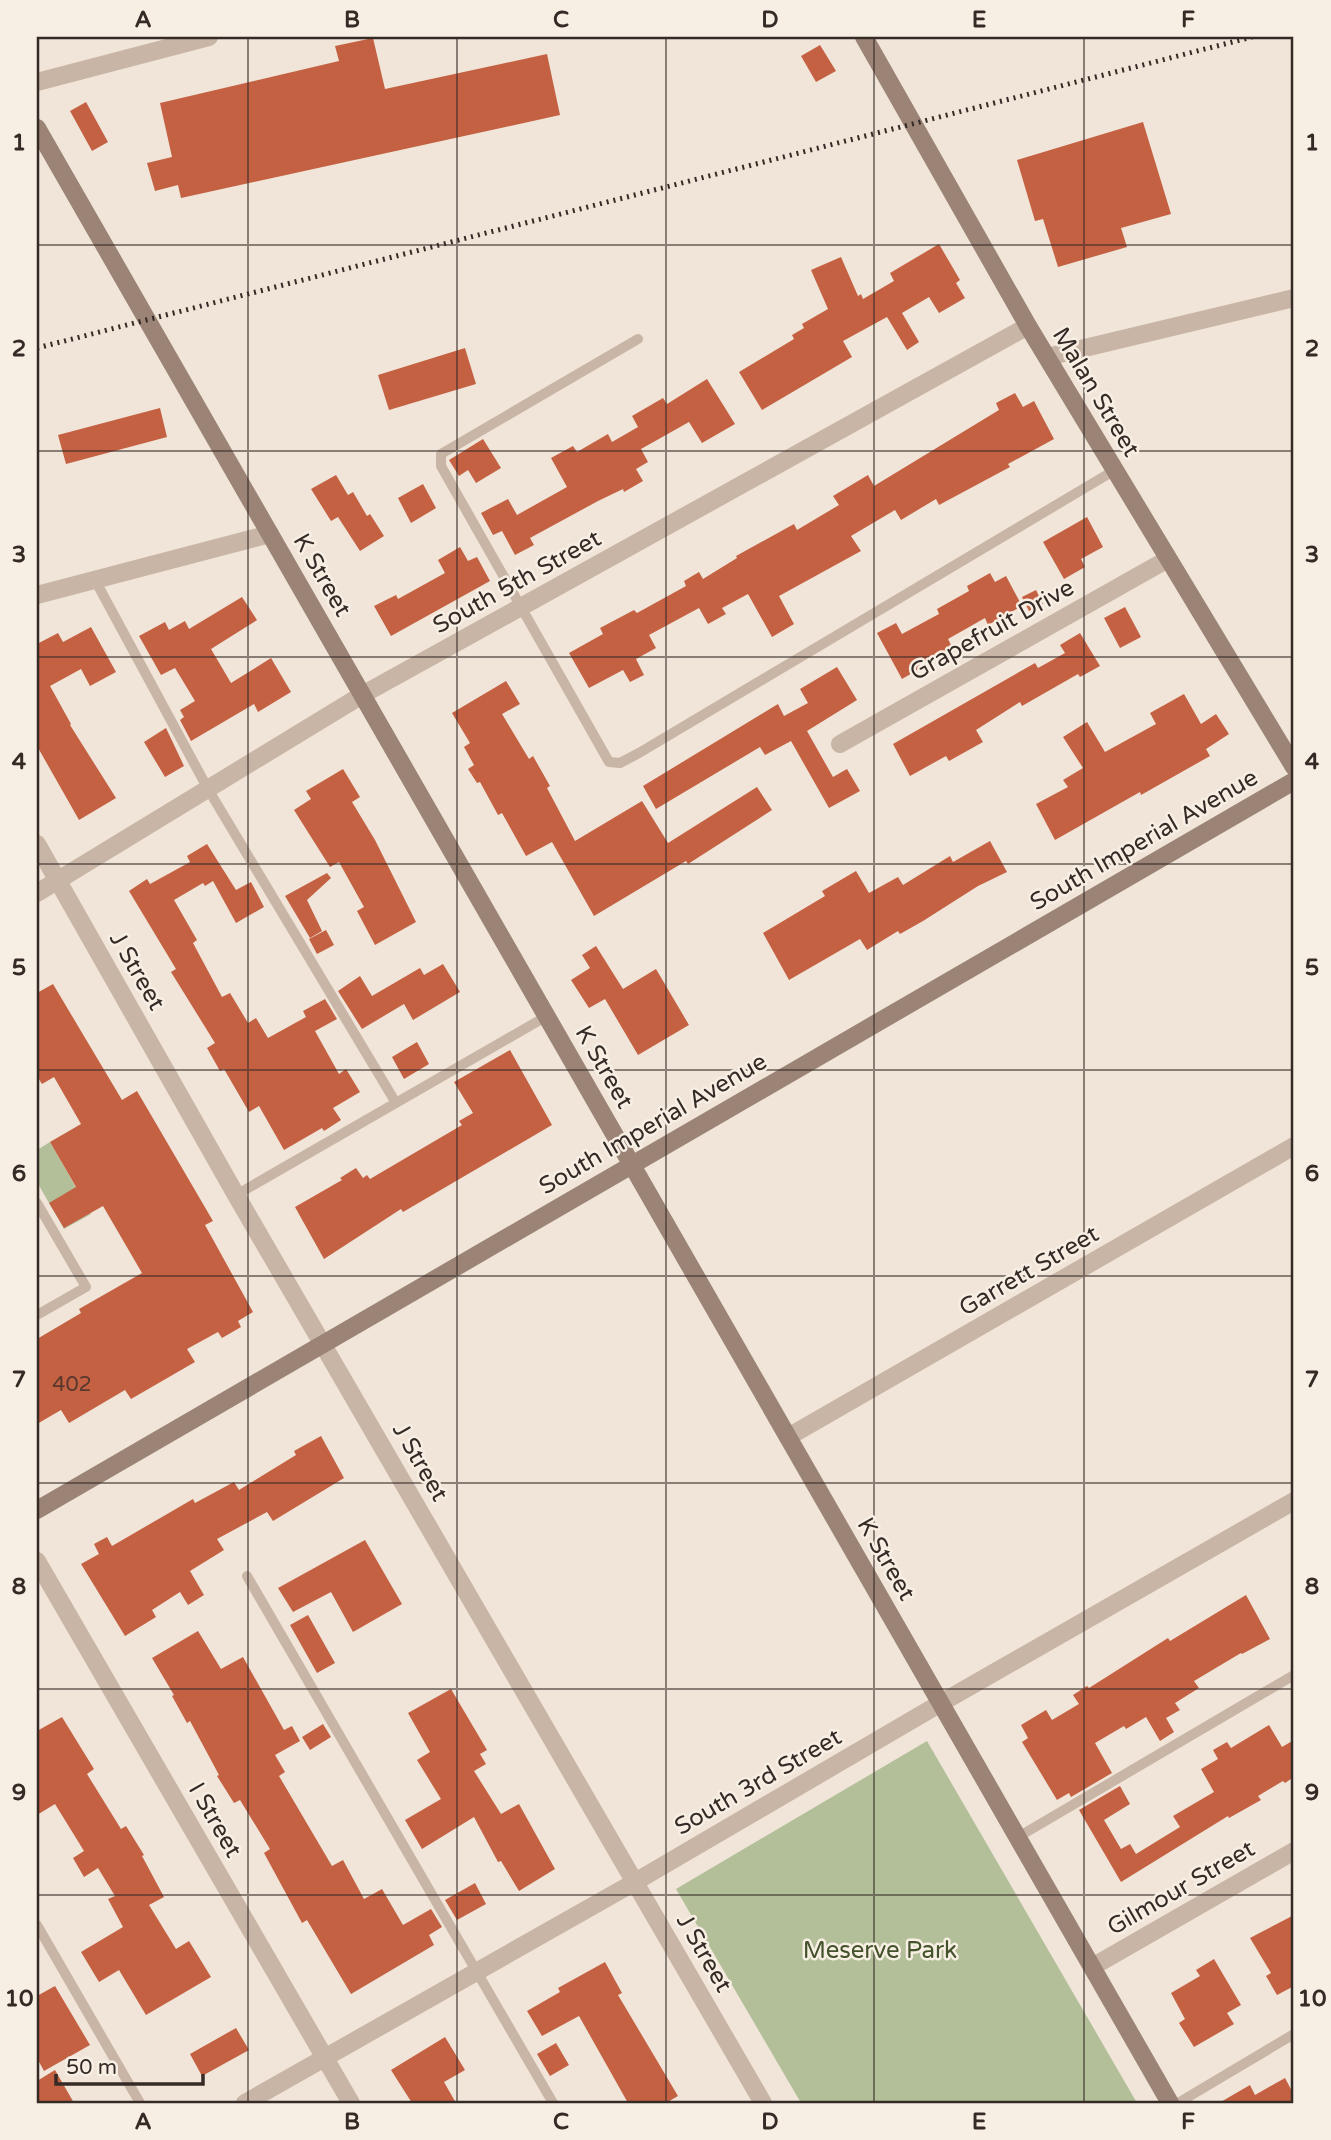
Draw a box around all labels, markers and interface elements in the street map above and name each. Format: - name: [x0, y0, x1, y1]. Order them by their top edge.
- text: A: [134, 6, 152, 34]
- text: B: [344, 6, 360, 34]
- text: C: [553, 6, 569, 34]
- text: D: [761, 6, 779, 34]
- text: E: [972, 6, 986, 34]
- text: F: [1181, 6, 1195, 34]
- text: 1: [12, 129, 26, 157]
- text: 1: [1305, 129, 1319, 157]
- street label: Malan Street: [1046, 322, 1146, 462]
- text: 2: [12, 335, 26, 363]
- text: 2: [1305, 335, 1319, 363]
- street label: South 5th Street: [428, 524, 606, 640]
- street label: K Street: [287, 528, 357, 622]
- text: 3: [12, 541, 26, 569]
- text: 3: [1305, 541, 1319, 569]
- street label: Grapefruit Drive: [905, 573, 1079, 687]
- text: 4: [12, 748, 27, 776]
- text: 4: [1305, 748, 1320, 776]
- street label: South Imperial Avenue: [1025, 763, 1263, 917]
- street label: J Street: [103, 926, 171, 1016]
- text: 5: [12, 954, 26, 982]
- text: 5: [1305, 954, 1319, 982]
- street label: K Street: [569, 1020, 639, 1114]
- street label: South Imperial Avenue: [534, 1047, 772, 1201]
- text: 6: [12, 1160, 26, 1188]
- text: 6: [1305, 1160, 1319, 1188]
- street label: Garrett Street: [954, 1219, 1104, 1323]
- text: 7: [12, 1366, 26, 1394]
- text: 7: [1305, 1366, 1319, 1394]
- house number: 402: [52, 1372, 92, 1397]
- street label: J Street: [386, 1417, 454, 1507]
- street label: K Street: [851, 1512, 921, 1606]
- text: 8: [12, 1573, 26, 1601]
- text: 8: [1305, 1573, 1319, 1601]
- street label: South 3rd Street: [669, 1722, 847, 1842]
- street label: I Street: [182, 1777, 248, 1863]
- text: 9: [12, 1779, 26, 1807]
- text: 9: [1305, 1779, 1319, 1807]
- street label: Gilmour Street: [1102, 1834, 1260, 1942]
- street label: J Street: [670, 1908, 738, 1998]
- park label: Meserve Park: [803, 1936, 957, 1965]
- text: 10: [5, 1985, 33, 2013]
- text: 10: [1298, 1985, 1326, 2013]
- scale bar: [56, 2042, 203, 2086]
- text: 50 m: [66, 2055, 117, 2080]
- text: A: [134, 2108, 152, 2136]
- text: B: [344, 2108, 360, 2136]
- text: C: [553, 2108, 569, 2136]
- text: D: [761, 2108, 779, 2136]
- text: E: [972, 2108, 986, 2136]
- text: F: [1181, 2108, 1195, 2136]

